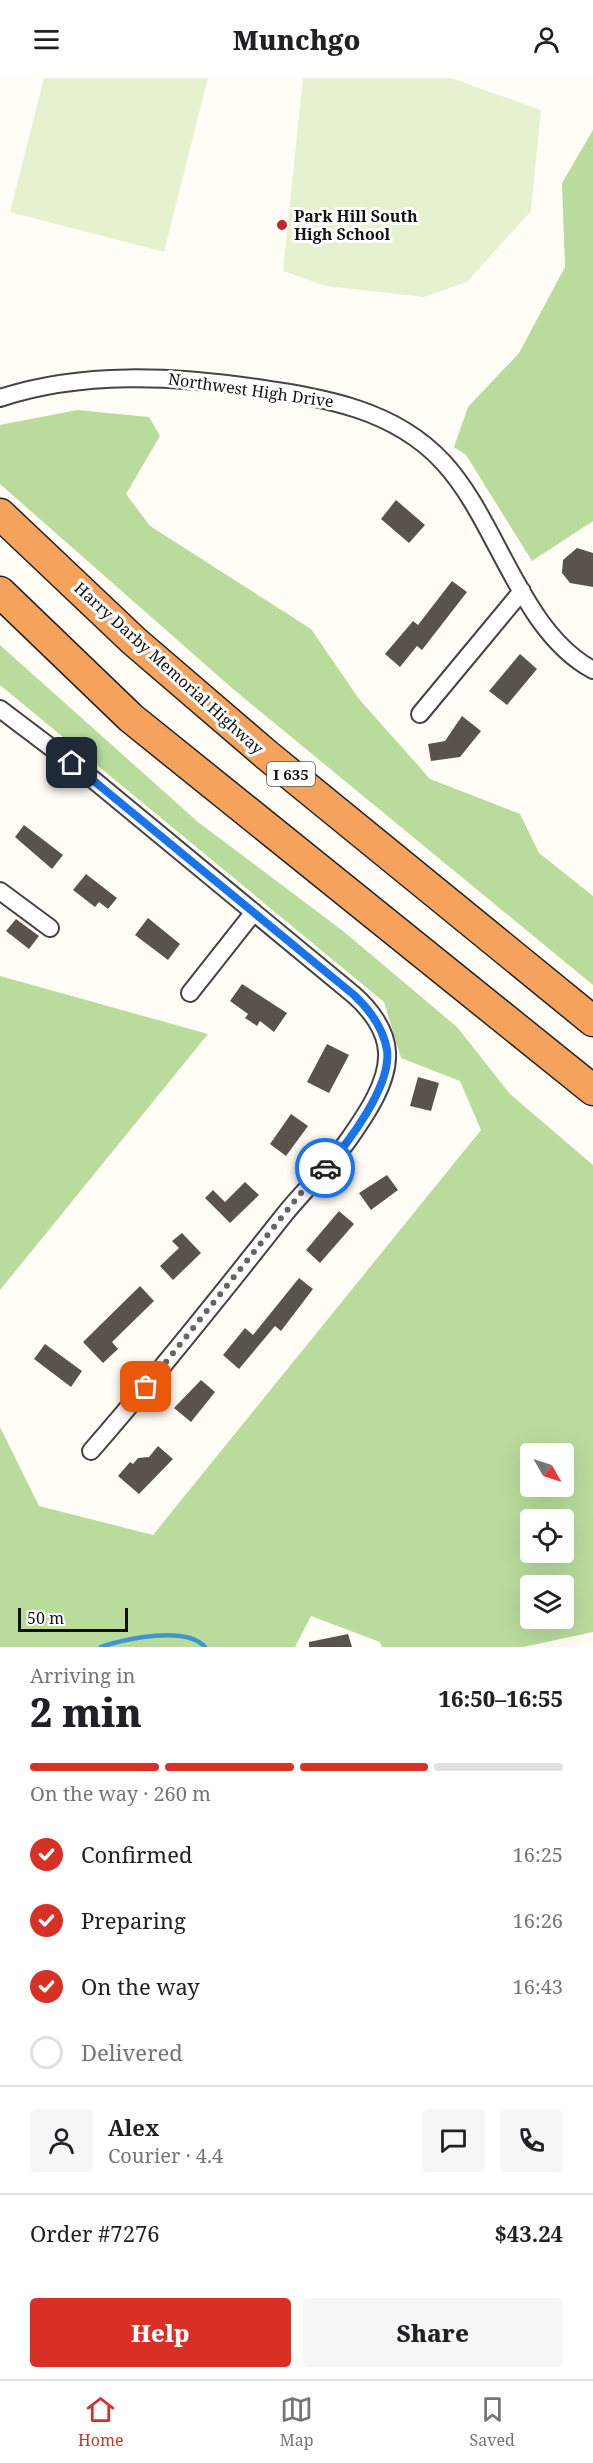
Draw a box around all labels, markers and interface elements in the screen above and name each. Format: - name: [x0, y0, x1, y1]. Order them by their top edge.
- text: Munchgo: [233, 21, 360, 58]
- icon: menu: [30, 23, 63, 56]
- icon: person: [530, 23, 563, 56]
- place label: Park Hill South High School: [294, 205, 418, 245]
- marker: Park Hill South High School: [275, 218, 289, 232]
- street label: Northwest High Drive: [167, 367, 335, 413]
- street label: Harry Darby Memorial Highway: [70, 577, 269, 760]
- pin: [46, 737, 97, 788]
- icon: home: [55, 746, 88, 779]
- road number: I 635: [267, 762, 315, 786]
- courier: [295, 1138, 355, 1198]
- icon: car: [309, 1152, 342, 1185]
- pin: [120, 1361, 171, 1412]
- icon: bag: [129, 1370, 162, 1403]
- north arrow: [520, 1443, 574, 1497]
- map controls: [520, 1443, 574, 1629]
- button: locate: [520, 1509, 574, 1563]
- button: layers: [520, 1575, 574, 1629]
- scale bar: [18, 1605, 128, 1632]
- text: 50 m: [27, 1607, 64, 1629]
- text: Arriving in: [30, 1662, 135, 1689]
- text: 16:50–16:55: [439, 1683, 563, 1713]
- text: 2 min: [30, 1685, 142, 1738]
- text: On the way · 260 m: [30, 1780, 211, 1807]
- icon: check: [30, 1838, 63, 1871]
- text: Confirmed: [81, 1839, 192, 1869]
- text: 16:25: [513, 1841, 563, 1868]
- icon: check: [30, 1904, 63, 1937]
- text: Preparing: [81, 1905, 186, 1935]
- text: 16:26: [513, 1907, 563, 1934]
- icon: check: [30, 1970, 63, 2003]
- text: On the way: [81, 1971, 200, 2001]
- text: 16:43: [513, 1973, 563, 2000]
- text: Delivered: [81, 2037, 183, 2067]
- button: person: [30, 2109, 93, 2172]
- button: chat: [422, 2109, 485, 2172]
- button: phone: [500, 2109, 563, 2172]
- text: Alex: [108, 2112, 159, 2142]
- text: Courier · 4.4: [108, 2142, 223, 2169]
- text: Order #7276: [30, 2218, 160, 2248]
- text: $43.24: [494, 2218, 563, 2248]
- button: Help: [30, 2298, 291, 2367]
- button: Share: [303, 2298, 563, 2367]
- tab: Home: [78, 2393, 124, 2451]
- tab: Map: [280, 2393, 314, 2451]
- tab: Saved: [470, 2393, 515, 2451]

